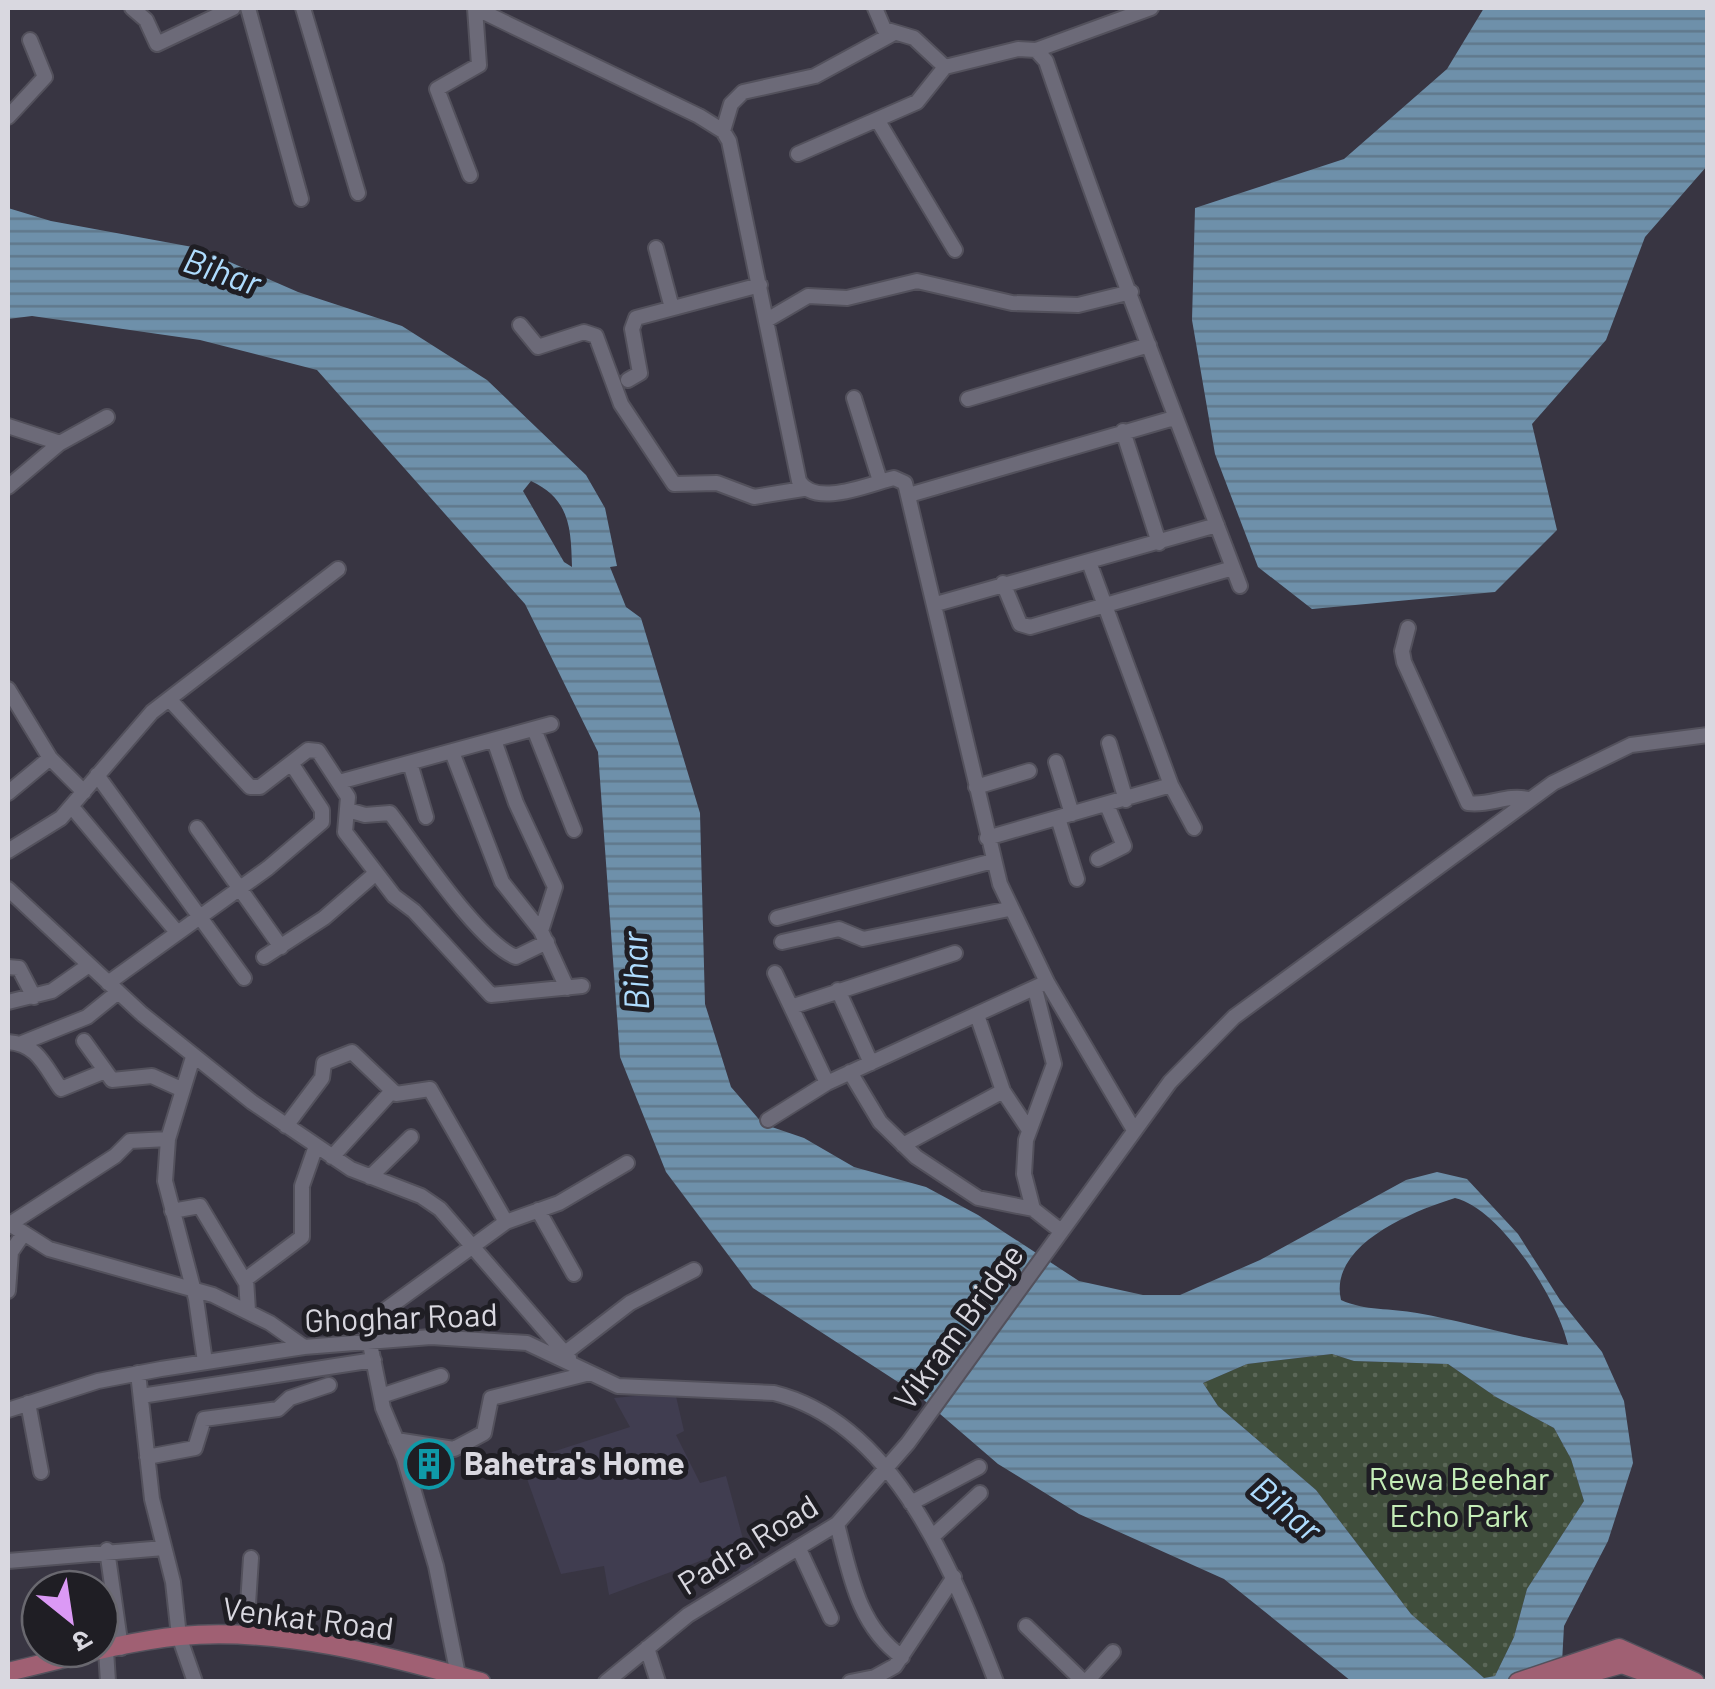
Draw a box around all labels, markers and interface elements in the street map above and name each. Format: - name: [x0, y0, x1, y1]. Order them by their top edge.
- water label: Bihar: [178, 237, 268, 303]
- water label: Bihar: [612, 929, 656, 1011]
- street label: Vikram Bridge: [885, 1236, 1030, 1416]
- street label: Ghoghar Road: [304, 1294, 498, 1338]
- building icon: Bahetra's Home: [403, 1438, 455, 1490]
- place label: Bahetra's Home: [464, 1443, 685, 1481]
- park label: Rewa Beehar Echo Park: [1368, 1458, 1550, 1533]
- water label: Bihar: [1243, 1466, 1332, 1550]
- street label: Padra Road: [670, 1485, 824, 1601]
- north arrow: [20, 1569, 120, 1669]
- street label: Venkat Road: [220, 1588, 396, 1646]
- text: उ: [67, 1623, 99, 1661]

